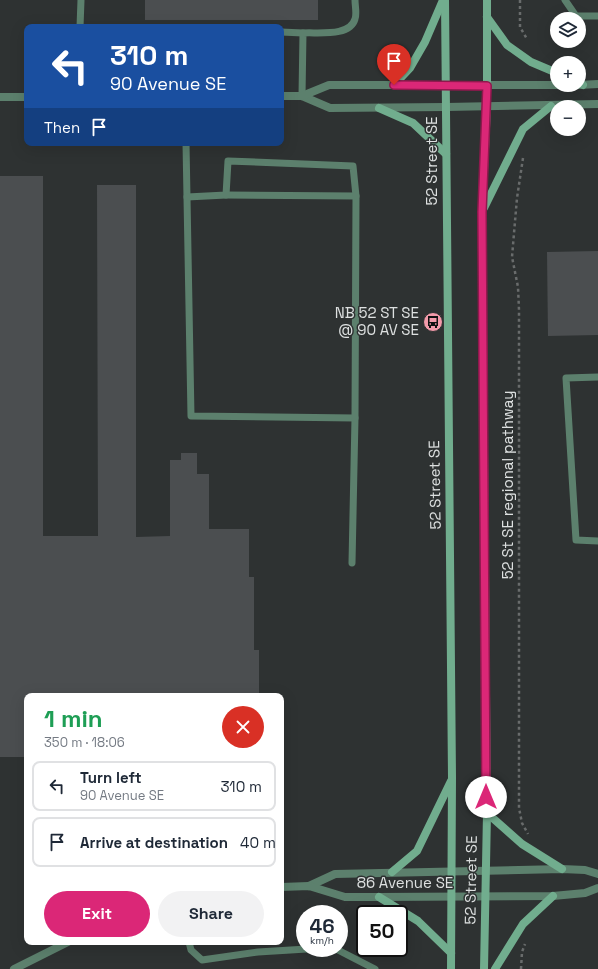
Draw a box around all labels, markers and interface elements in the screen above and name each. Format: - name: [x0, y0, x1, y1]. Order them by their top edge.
- map controls: [550, 12, 586, 136]
- button: layers: [550, 12, 586, 48]
- text: 310 m: [110, 37, 188, 73]
- icon: left: [44, 40, 96, 92]
- pin: [377, 44, 411, 85]
- icon: arrive: [383, 50, 405, 72]
- button: +: [550, 56, 586, 92]
- text: 90 Avenue SE: [110, 72, 226, 95]
- button: −: [550, 100, 586, 136]
- icon: arrive: [88, 116, 110, 138]
- street label: 52 Street SE: [422, 116, 441, 206]
- text: Then: [44, 118, 80, 137]
- place label: NB 52 ST SE @ 90 AV SE: [335, 303, 419, 339]
- bus stop icon: NB 52 ST SE @ 90 AV SE: [422, 311, 444, 333]
- street label: 52 St SE regional pathway: [498, 391, 517, 579]
- street label: 52 Street SE: [424, 440, 445, 530]
- text: 1 min: [44, 703, 103, 734]
- button: close: [222, 706, 264, 748]
- text: 350 m · 18:06: [44, 734, 125, 751]
- text: Turn left: [80, 768, 142, 787]
- icon: left: [46, 775, 68, 797]
- position arrow: [465, 776, 507, 818]
- text: 310 m: [221, 777, 262, 796]
- text: 90 Avenue SE: [80, 787, 164, 804]
- icon: arrive: [46, 831, 68, 853]
- text: Arrive at destination: [80, 833, 228, 852]
- text: 40 m: [240, 833, 276, 852]
- street label: 52 Street SE: [460, 835, 481, 925]
- street label: 86 Avenue SE: [357, 873, 453, 892]
- button: Exit: [44, 891, 150, 937]
- button: Share: [158, 891, 264, 937]
- speed limit sign: 50: [356, 905, 408, 957]
- text: 46: [309, 913, 335, 939]
- text: km/h: [310, 934, 334, 947]

